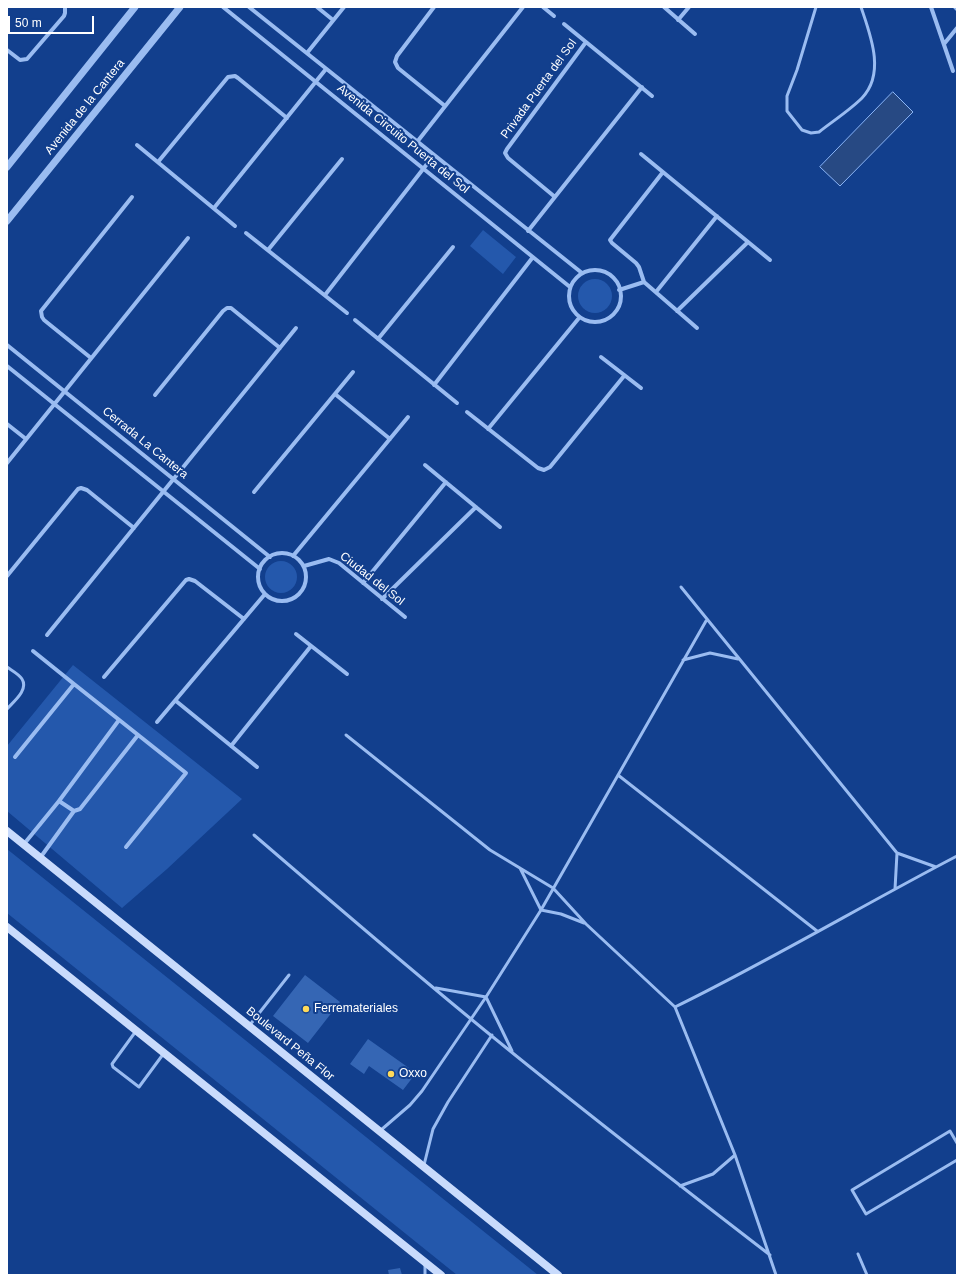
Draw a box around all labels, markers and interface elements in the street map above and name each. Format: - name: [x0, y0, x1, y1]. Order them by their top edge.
- scale bar: [10, 8, 96, 34]
- text: 50 m: [15, 16, 42, 30]
- street label: Privada Puerta del Sol: [498, 36, 580, 142]
- street label: Avenida de la Cantera: [42, 56, 128, 158]
- street label: Avenida Circuito Puerta del Sol: [334, 81, 472, 197]
- street label: Cerrada La Cantera: [99, 404, 191, 482]
- street label: Ciudad del Sol: [337, 549, 407, 609]
- place label: Ferremateriales: [314, 1002, 398, 1016]
- street label: Boulevard Peña Flor: [243, 1004, 337, 1084]
- marker: Ferremateriales: [301, 1004, 311, 1014]
- place label: Oxxo: [399, 1067, 427, 1081]
- marker: Oxxo: [386, 1069, 396, 1079]

